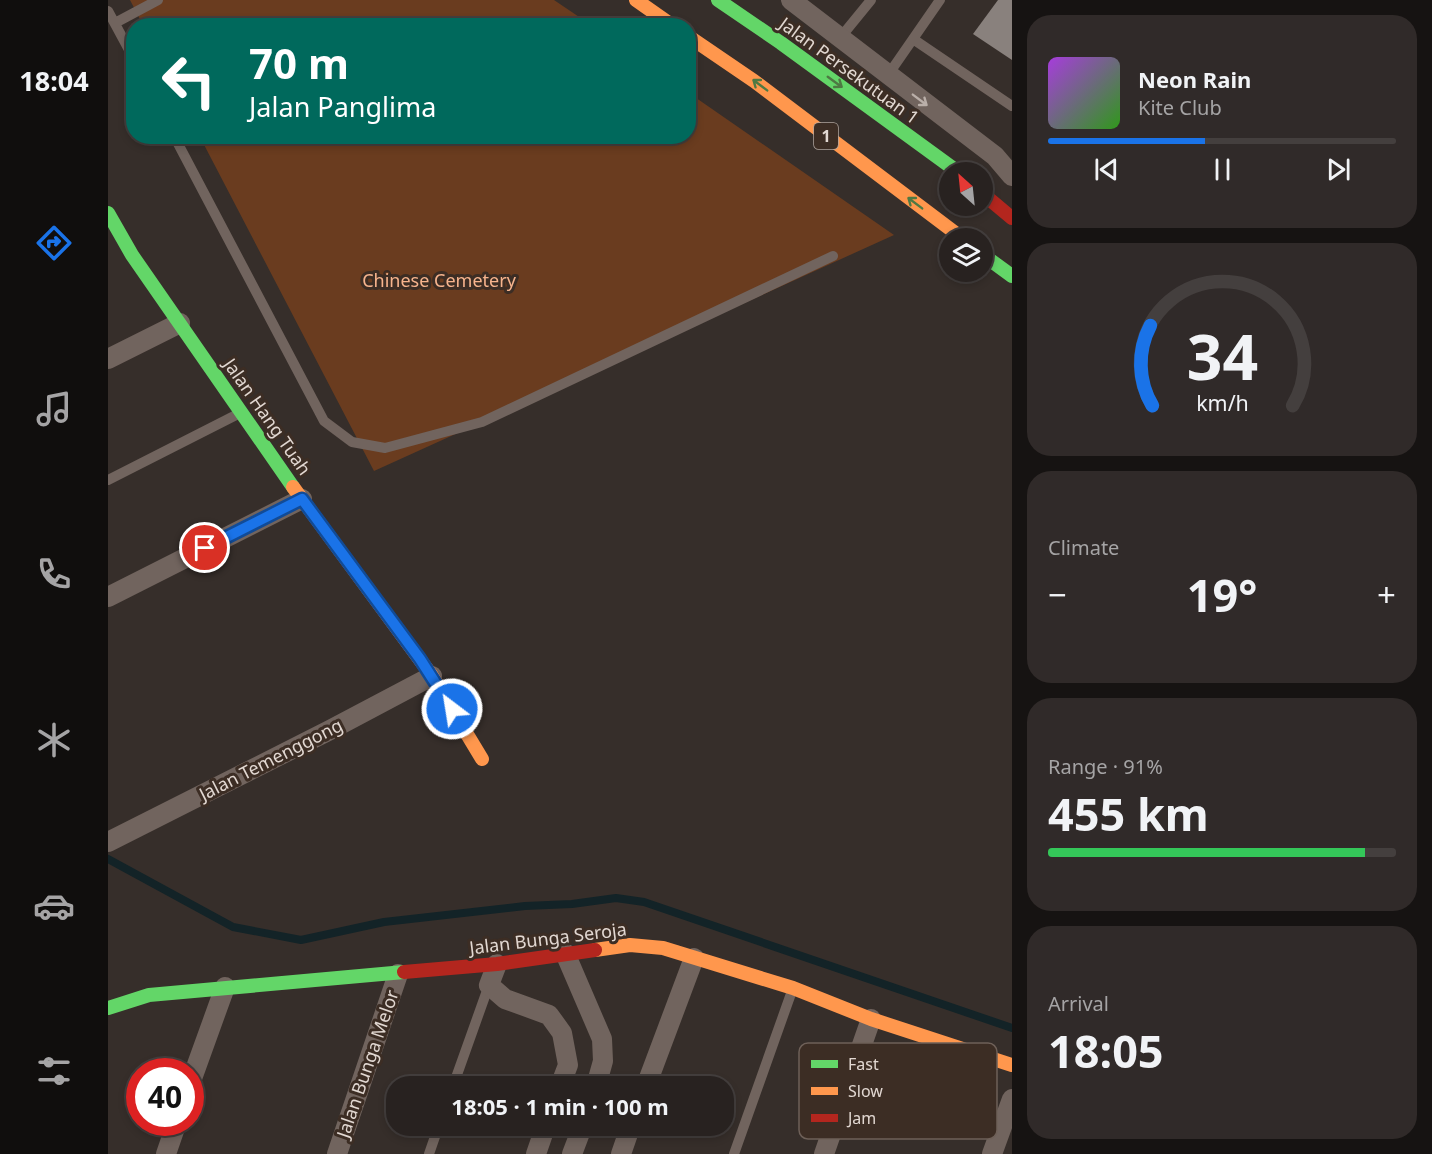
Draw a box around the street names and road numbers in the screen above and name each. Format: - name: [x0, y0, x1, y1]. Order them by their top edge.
- street label: Jalan Persekutuan 1: [773, 10, 924, 129]
- road number: 1: [814, 123, 838, 149]
- street label: Jalan Hang Tuah: [217, 352, 317, 480]
- street label: Jalan Temenggong: [193, 713, 346, 807]
- street label: Jalan Bunga Seroja: [466, 916, 628, 960]
- street label: Jalan Bunga Melor: [330, 986, 404, 1143]

